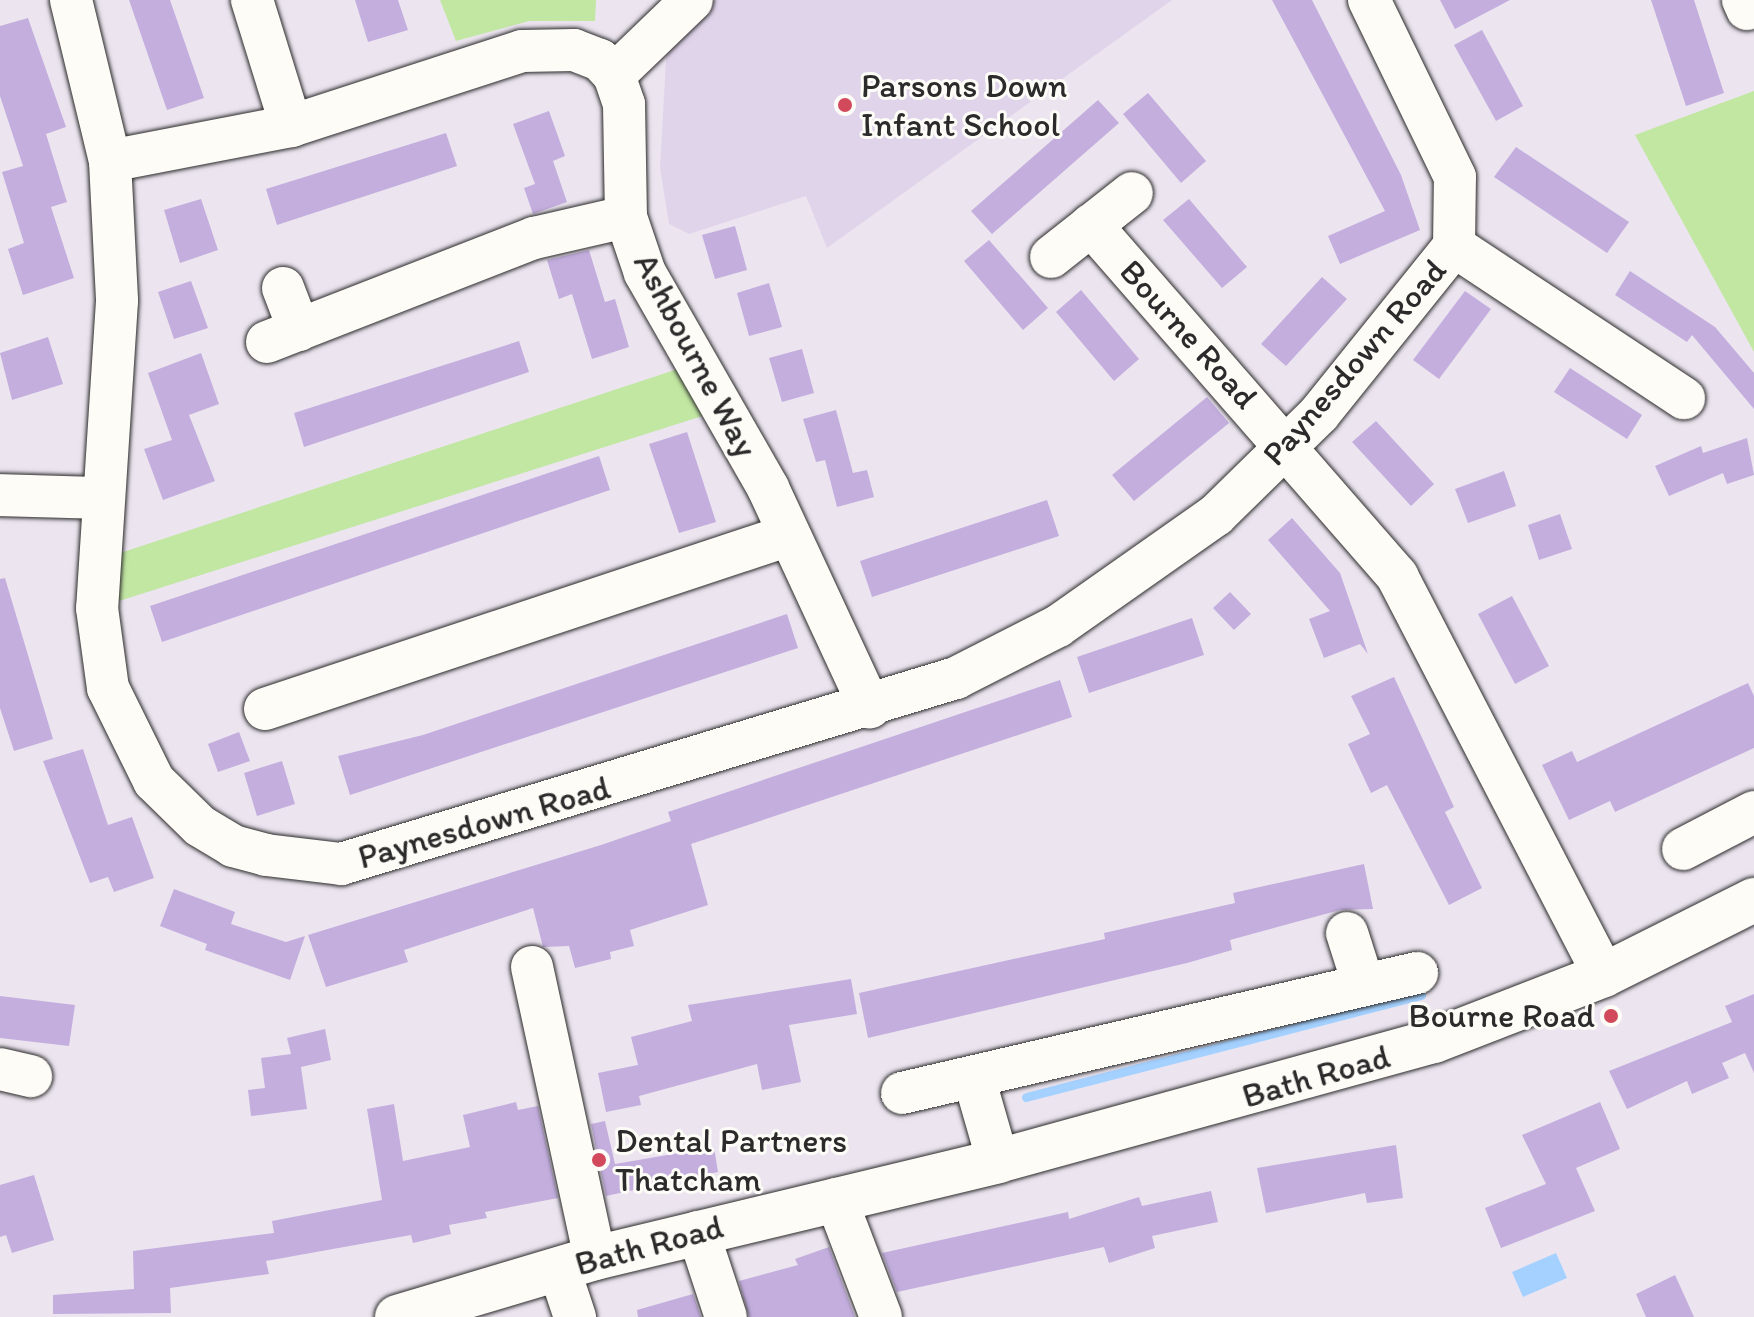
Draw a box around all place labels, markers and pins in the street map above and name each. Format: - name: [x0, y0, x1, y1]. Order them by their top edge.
- place label: Parsons Down Infant School: [861, 65, 1066, 144]
- marker: Parsons Down Infant School: [836, 96, 854, 114]
- place label: Bourne Road: [1408, 996, 1595, 1036]
- marker: Bourne Road: [1602, 1007, 1620, 1025]
- place label: Dental Partners Thatcham: [615, 1120, 846, 1200]
- marker: Dental Partners Thatcham: [590, 1151, 608, 1169]

